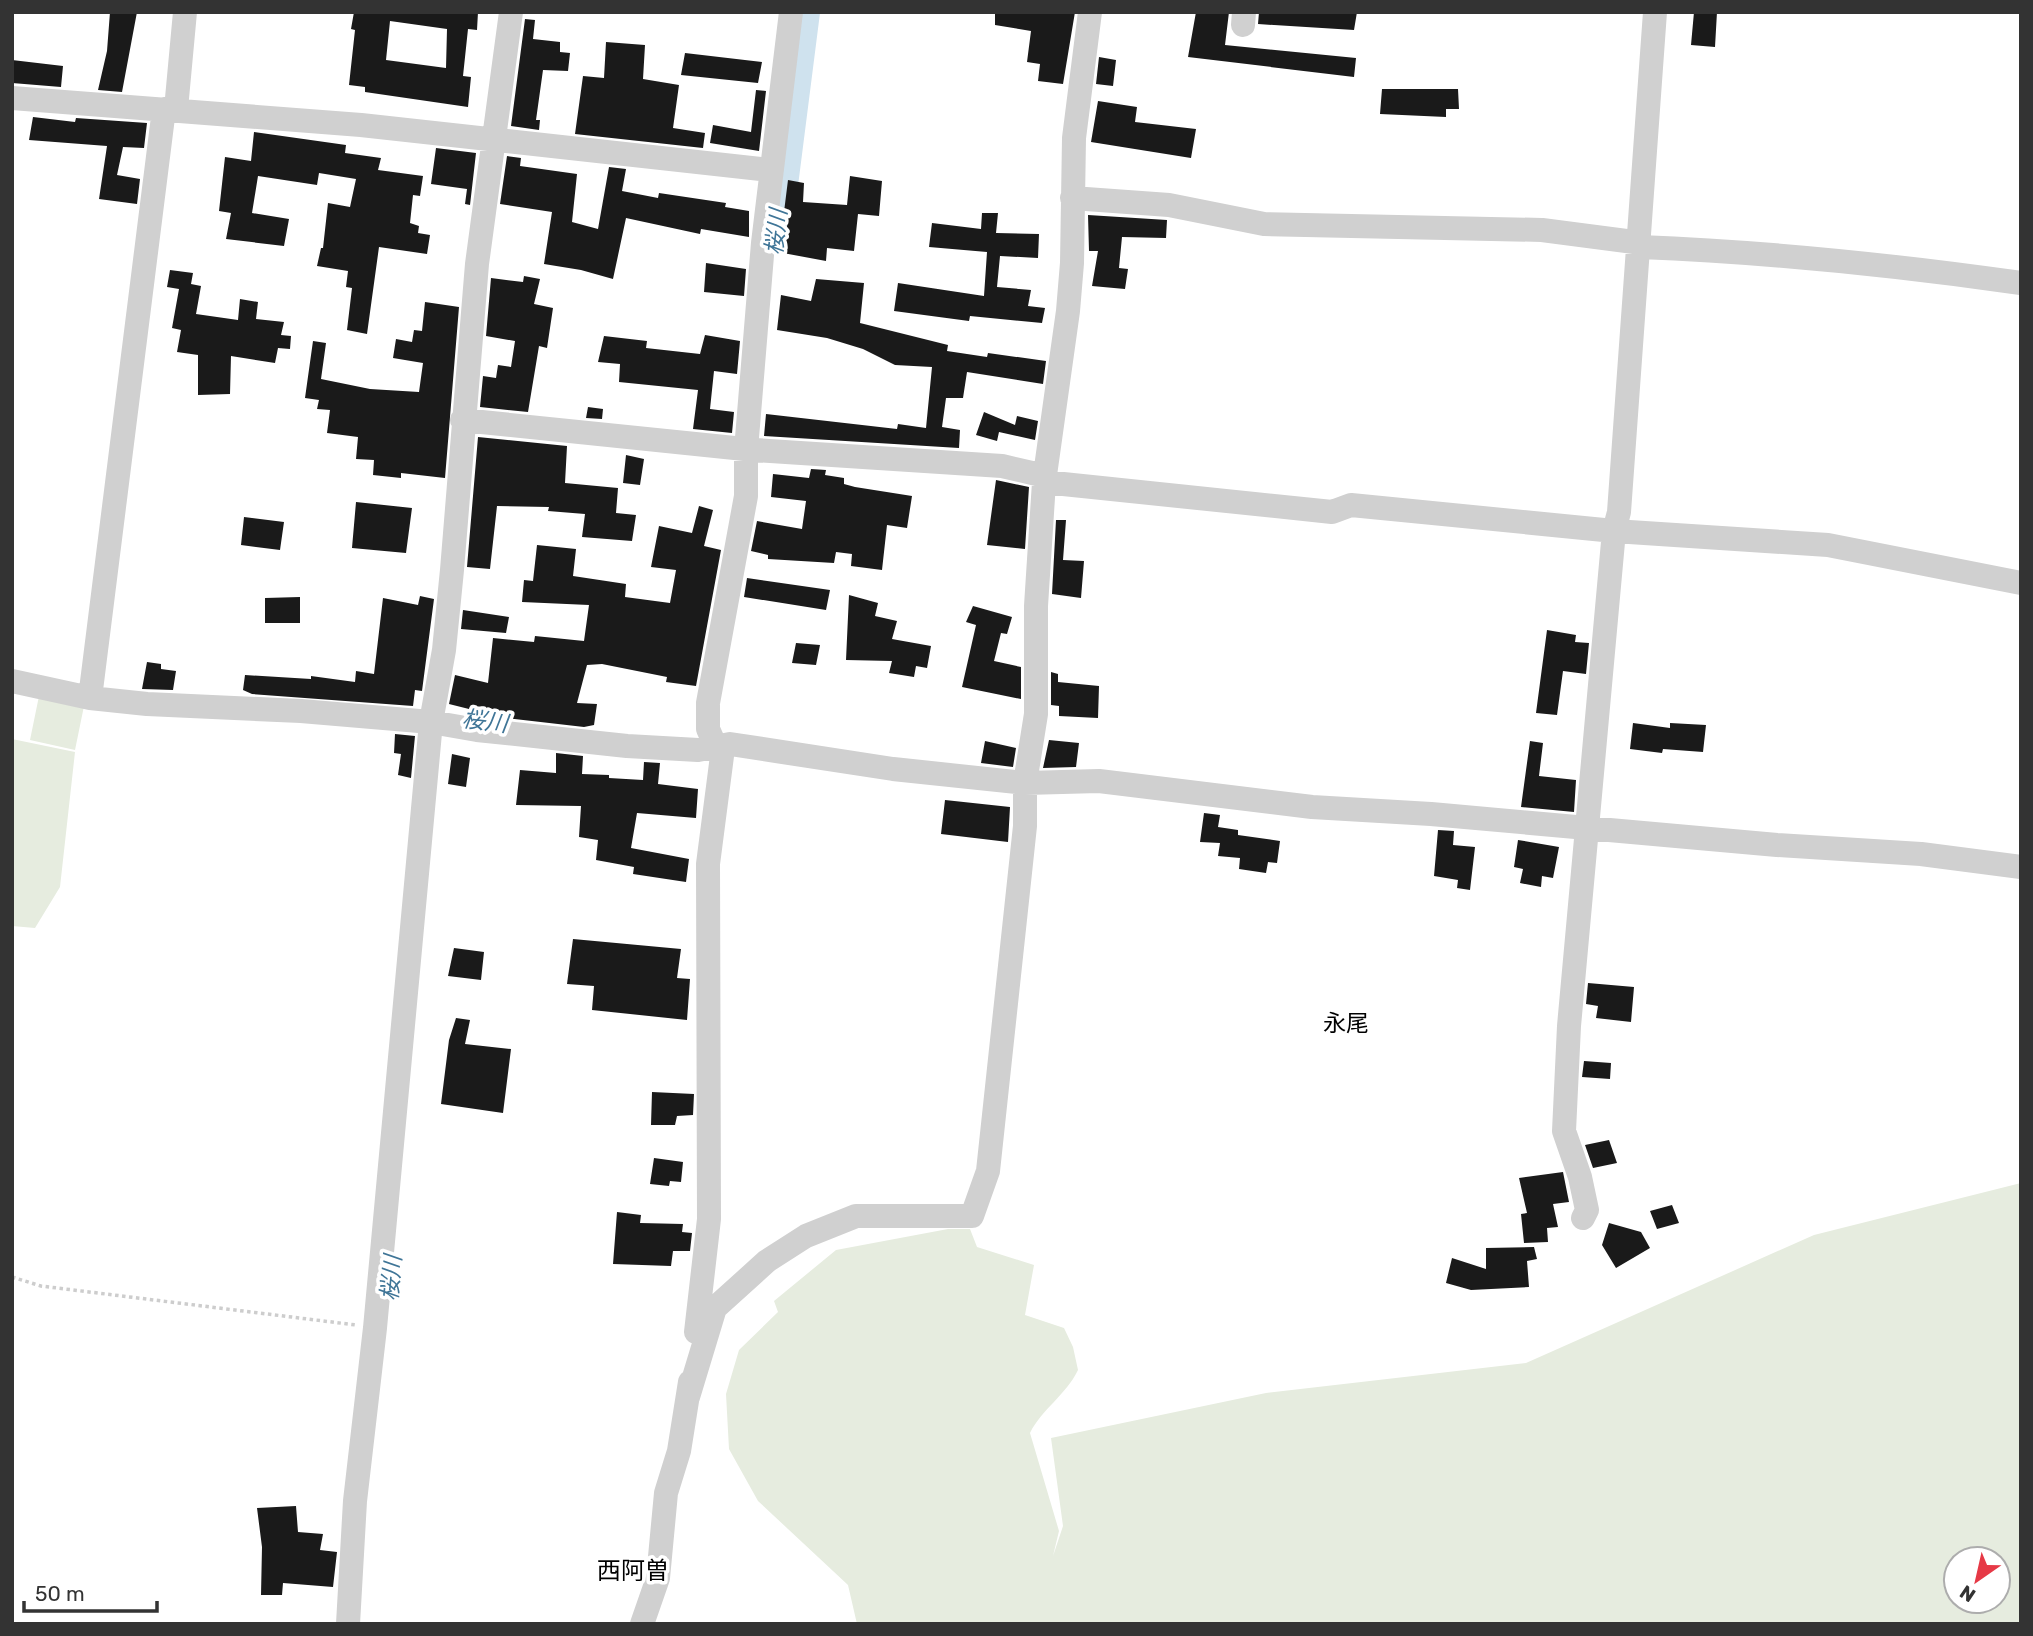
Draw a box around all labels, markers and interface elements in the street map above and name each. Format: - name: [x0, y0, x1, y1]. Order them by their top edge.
- water label: 桜川: [760, 205, 793, 256]
- water label: 桜川: [460, 704, 513, 738]
- district label: 永尾: [1323, 1009, 1369, 1037]
- water label: 桜川: [375, 1251, 407, 1302]
- north arrow: [1942, 1545, 2012, 1615]
- district label: 西阿曽: [597, 1557, 669, 1585]
- scale bar: [24, 1570, 158, 1614]
- text: N: [1956, 1580, 1980, 1607]
- text: 50 m: [35, 1581, 85, 1606]

